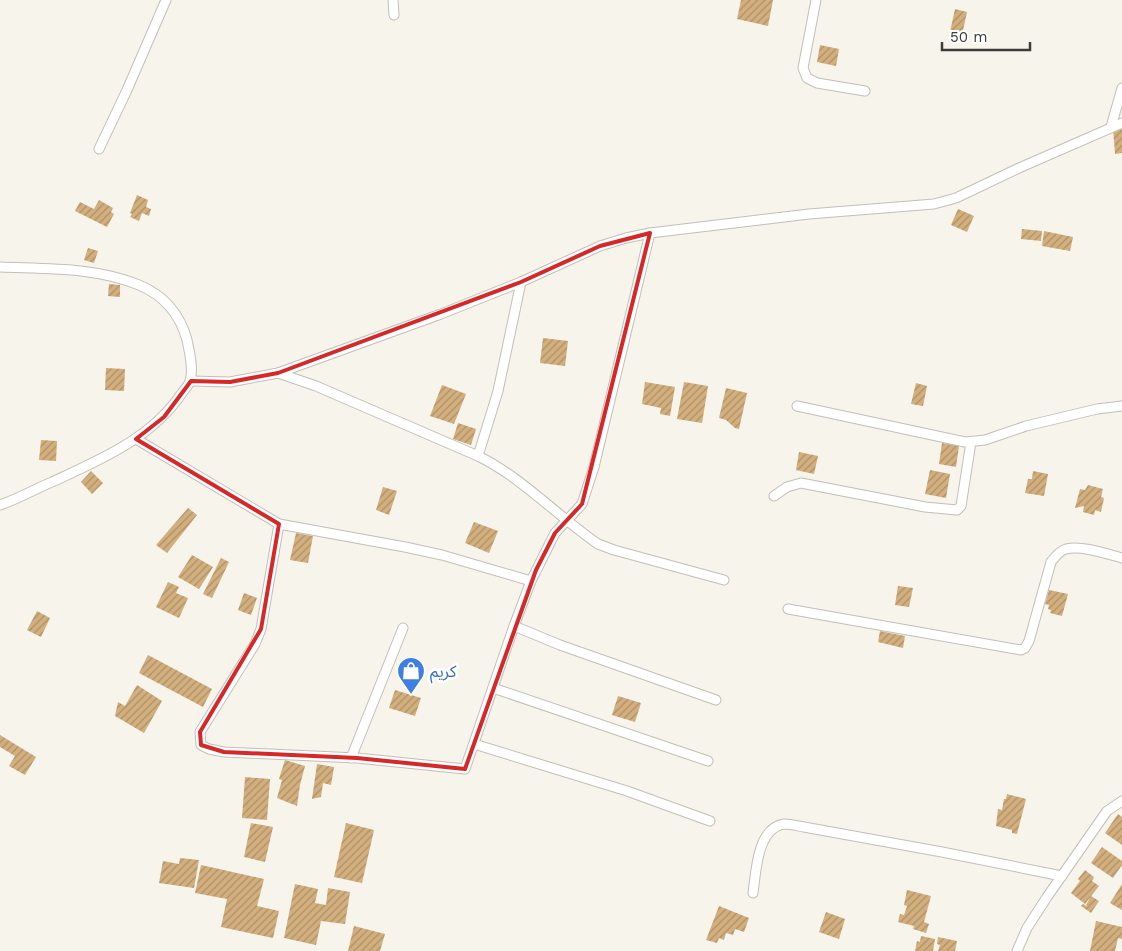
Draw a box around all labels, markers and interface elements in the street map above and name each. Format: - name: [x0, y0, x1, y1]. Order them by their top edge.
- scale bar: [942, 20, 1030, 52]
- text: 50 m: [950, 28, 987, 46]
- shop icon: كريم: [396, 656, 426, 695]
- place label: كريم: [430, 662, 457, 684]

